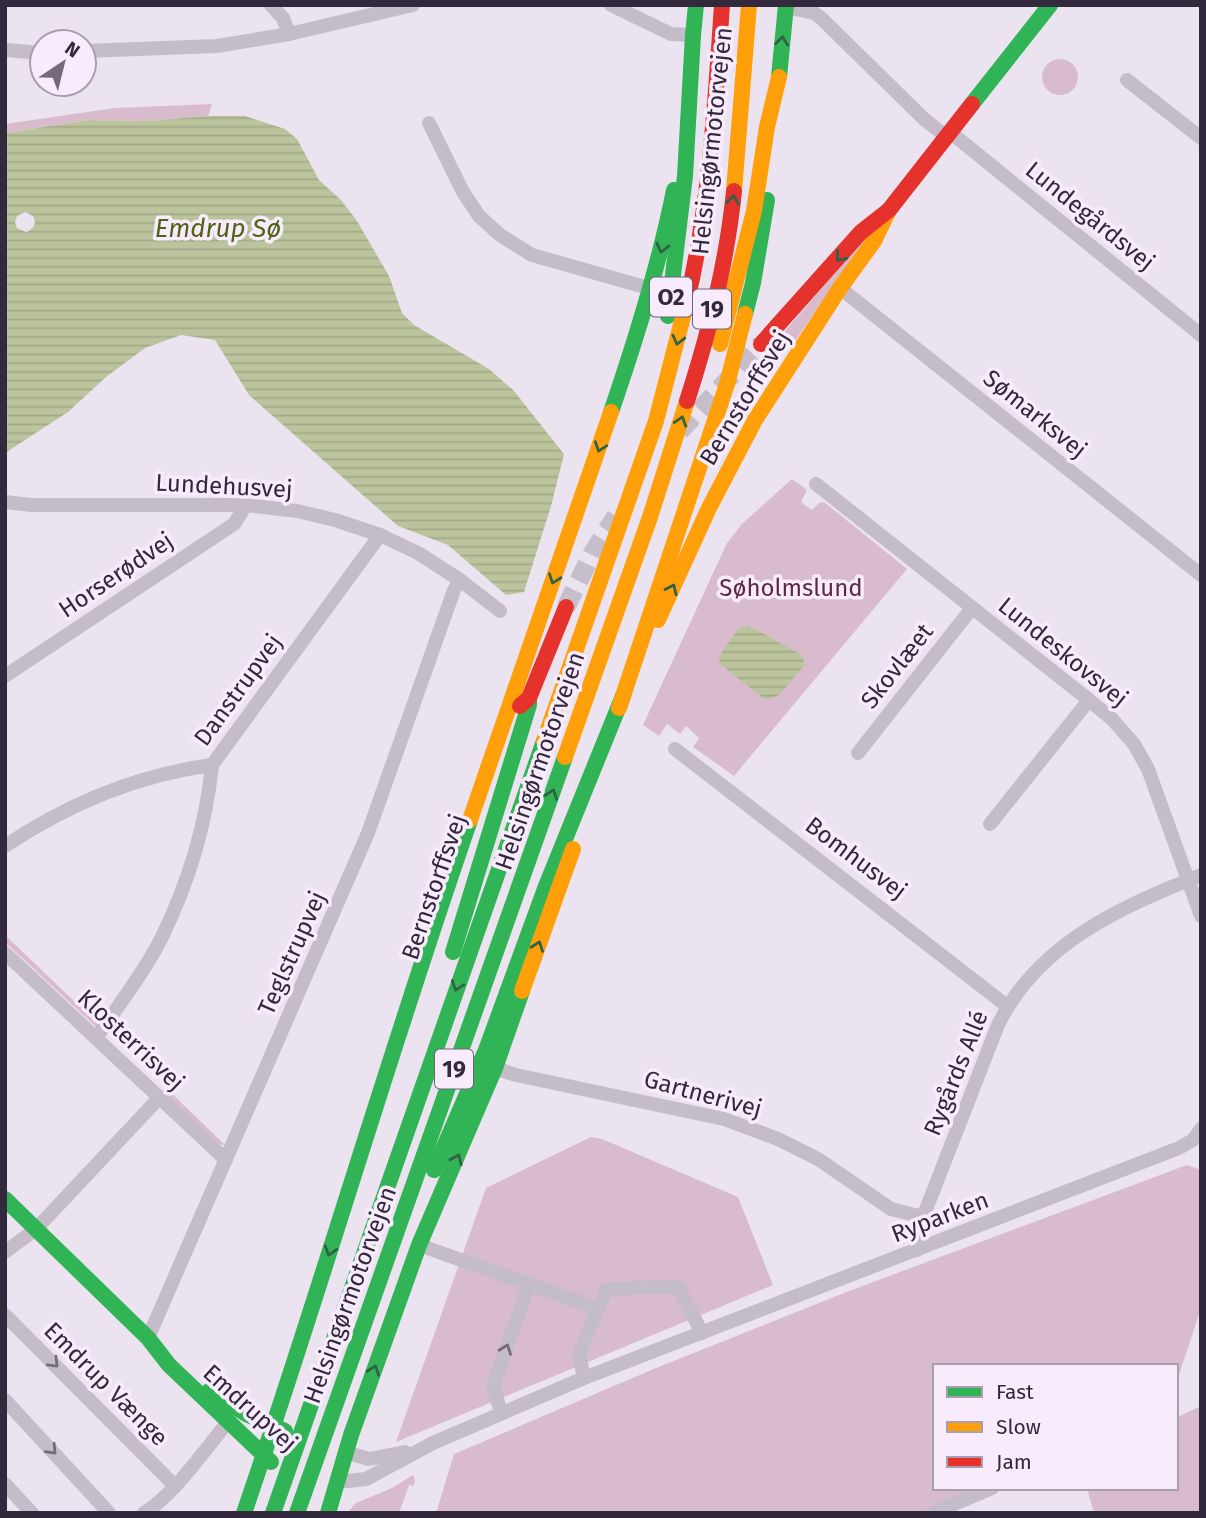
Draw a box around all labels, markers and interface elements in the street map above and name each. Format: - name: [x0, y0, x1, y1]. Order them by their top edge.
- street label: Helsingørmotorvejen: [686, 26, 738, 256]
- north arrow: [28, 28, 98, 98]
- one-way arrow: [774, 35, 789, 46]
- text: N: [61, 36, 84, 63]
- street label: Lundegårdsvej: [1020, 156, 1160, 276]
- one-way arrow: [725, 194, 740, 206]
- water label: Emdrup Sø: [155, 213, 281, 244]
- one-way arrow: [656, 242, 670, 254]
- one-way arrow: [836, 249, 848, 262]
- road number: O2: [650, 278, 692, 316]
- road number: 19: [693, 290, 731, 328]
- street label: Bernstorffsvej: [694, 326, 796, 470]
- one-way arrow: [672, 333, 686, 345]
- street label: Sømarksvej: [978, 364, 1092, 464]
- one-way arrow: [673, 415, 688, 427]
- one-way arrow: [594, 440, 608, 452]
- street label: Lundehusvej: [155, 468, 293, 504]
- street label: Horserødvej: [53, 526, 179, 624]
- one-way arrow: [548, 572, 562, 584]
- park label: Søholmslund: [719, 574, 863, 602]
- one-way arrow: [664, 584, 678, 596]
- street label: Lundeskovsvej: [993, 591, 1133, 713]
- street label: Skovlæet: [855, 618, 939, 714]
- street label: Danstrupvej: [188, 629, 288, 751]
- street label: Helsingørmotorvejen: [490, 648, 590, 874]
- one-way arrow: [544, 788, 558, 800]
- street label: Bernstorffsvej: [396, 811, 472, 963]
- street label: Bomhusvej: [800, 811, 912, 905]
- street label: Teglstrupvej: [252, 887, 332, 1019]
- one-way arrow: [530, 941, 544, 953]
- one-way arrow: [451, 980, 465, 992]
- street label: Klosterrisvej: [72, 984, 190, 1096]
- street label: Rygårds Allé: [918, 1006, 994, 1140]
- road number: 19: [435, 1050, 473, 1088]
- street label: Gartnerivej: [641, 1065, 765, 1123]
- one-way arrow: [449, 1153, 463, 1166]
- street label: Helsingørmotorvejen: [298, 1183, 402, 1407]
- street label: Ryparken: [887, 1186, 993, 1248]
- one-way arrow: [324, 1244, 338, 1257]
- street label: Emdrup Vænge: [38, 1316, 174, 1452]
- one-way arrow: [498, 1343, 512, 1355]
- one-way arrow: [46, 1355, 58, 1367]
- street label: Emdrupvej: [197, 1359, 303, 1457]
- legend: [933, 1364, 1178, 1490]
- one-way arrow: [366, 1365, 380, 1377]
- text: Fast: [996, 1379, 1034, 1405]
- text: Slow: [996, 1414, 1041, 1440]
- one-way arrow: [44, 1442, 56, 1455]
- text: Jam: [996, 1449, 1032, 1475]

